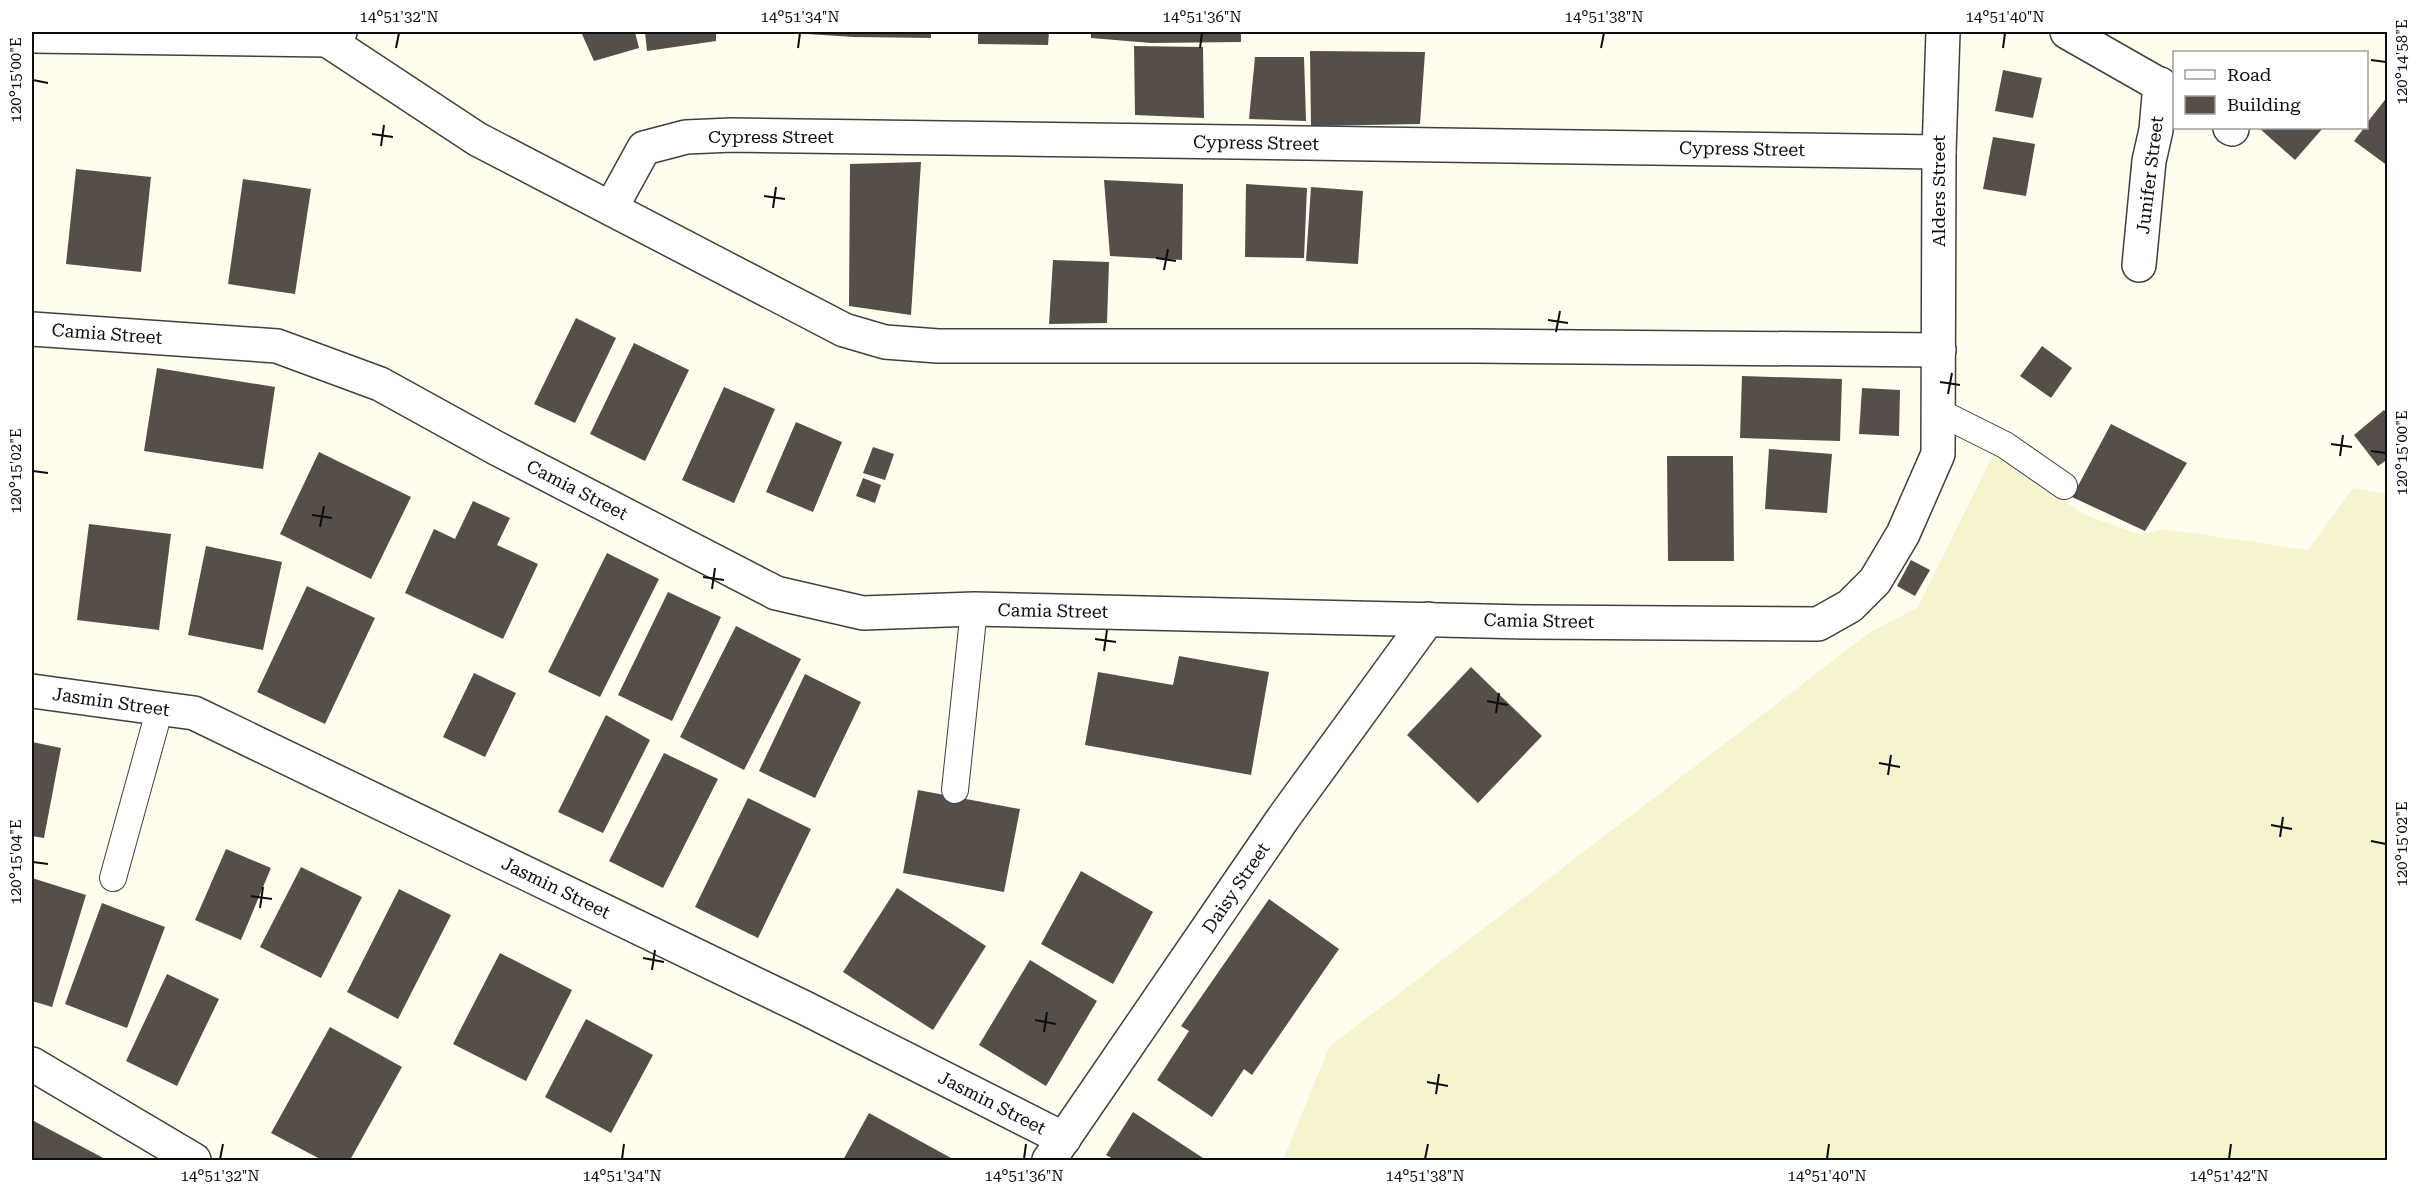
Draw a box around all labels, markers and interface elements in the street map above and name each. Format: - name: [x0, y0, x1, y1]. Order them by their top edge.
- text: 14°51'32"N: [359, 8, 439, 26]
- text: 14°51'34"N: [760, 8, 840, 26]
- text: 14°51'36"N: [1162, 8, 1242, 26]
- text: 14°51'38"N: [1564, 8, 1644, 26]
- text: 14°51'40"N: [1965, 8, 2045, 26]
- text: 120°14'58"E: [2393, 19, 2411, 105]
- text: 120°15'00"E: [7, 37, 25, 123]
- legend: [2173, 51, 2368, 129]
- text: Road: [2227, 64, 2272, 85]
- text: Building: [2227, 94, 2301, 115]
- street label: Junifer Street: [2132, 114, 2167, 235]
- street label: Cypress Street: [708, 126, 834, 147]
- street label: Cypress Street: [1193, 131, 1319, 154]
- street label: Alders Street: [1928, 135, 1949, 247]
- street label: Cypress Street: [1679, 137, 1805, 160]
- street label: Camia Street: [51, 319, 163, 348]
- text: 120°15'00"E: [2393, 410, 2411, 496]
- text: 120°15'02"E: [7, 428, 25, 514]
- street label: Camia Street: [523, 455, 632, 524]
- street label: Camia Street: [997, 599, 1109, 622]
- street label: Camia Street: [1483, 609, 1595, 632]
- street label: Jasmin Street: [51, 683, 171, 720]
- text: 120°15'02"E: [2393, 801, 2411, 887]
- text: 120°15'04"E: [7, 819, 25, 905]
- street label: Daisy Street: [1198, 838, 1274, 937]
- street label: Jasmin Street: [499, 852, 614, 923]
- street label: Jasmin Street: [935, 1066, 1050, 1139]
- text: 14°51'32"N: [180, 1167, 260, 1185]
- text: 14°51'34"N: [582, 1167, 662, 1185]
- text: 14°51'36"N: [984, 1167, 1064, 1185]
- text: 14°51'38"N: [1385, 1167, 1465, 1185]
- text: 14°51'40"N: [1787, 1167, 1867, 1185]
- text: 14°51'42"N: [2189, 1167, 2269, 1185]

